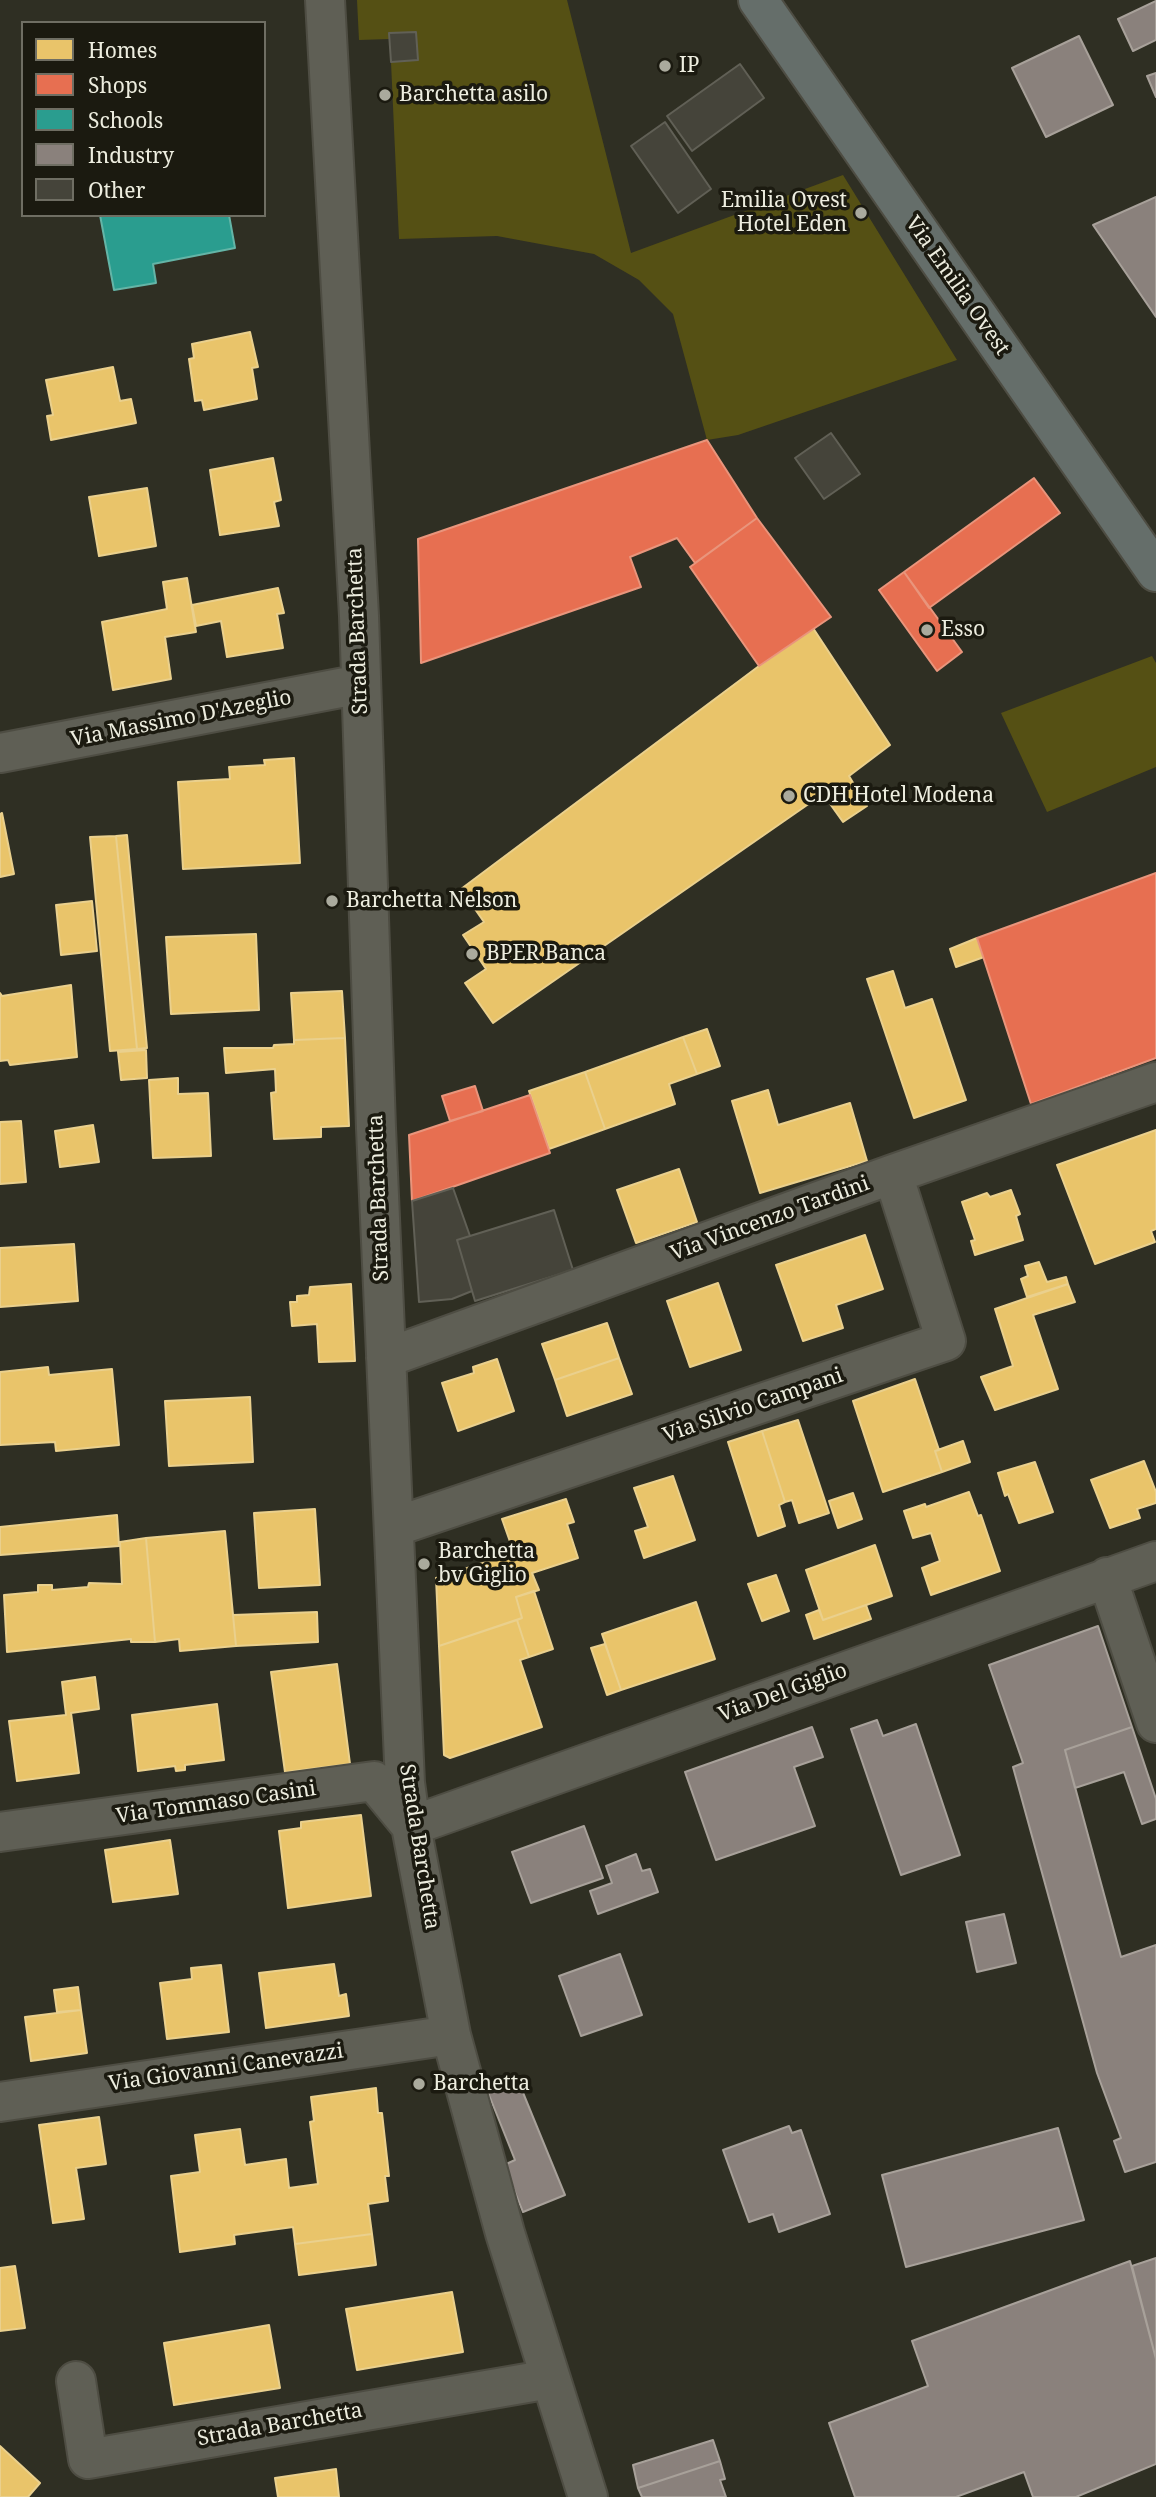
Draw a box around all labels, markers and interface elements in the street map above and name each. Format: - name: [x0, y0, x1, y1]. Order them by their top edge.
- legend: [21, 21, 266, 217]
- text: Homes: [88, 36, 157, 64]
- place label: IP: [679, 53, 699, 79]
- marker: IP: [657, 58, 673, 74]
- text: Shops: [88, 71, 147, 99]
- place label: Barchetta asilo: [399, 82, 548, 108]
- marker: Barchetta asilo: [377, 87, 393, 103]
- text: Schools: [88, 106, 163, 134]
- text: Industry: [88, 141, 174, 169]
- text: Other: [88, 176, 145, 204]
- place label: Emilia Ovest Hotel Eden: [721, 188, 847, 238]
- marker: Emilia Ovest Hotel Eden: [853, 205, 869, 221]
- street label: Via Emilia Ovest: [900, 212, 1014, 360]
- street label: Strada Barchetta: [342, 547, 374, 715]
- place label: Esso: [941, 617, 985, 643]
- marker: Esso: [919, 622, 935, 638]
- street label: Via Massimo D'Azeglio: [68, 685, 294, 753]
- place label: CDH Hotel Modena: [803, 783, 994, 809]
- marker: CDH Hotel Modena: [781, 788, 797, 804]
- place label: Barchetta Nelson: [346, 888, 517, 914]
- marker: Barchetta Nelson: [324, 893, 340, 909]
- place label: BPER Banca: [486, 941, 606, 967]
- marker: BPER Banca: [464, 946, 480, 962]
- street label: Strada Barchetta: [363, 1114, 395, 1282]
- street label: Via Vincenzo Tardini: [667, 1171, 873, 1267]
- street label: Via Silvio Campani: [660, 1363, 846, 1449]
- place label: Barchetta bv Giglio: [438, 1539, 535, 1589]
- marker: Barchetta bv Giglio: [416, 1556, 432, 1572]
- street label: Via Del Giglio: [715, 1658, 851, 1728]
- street label: Strada Barchetta: [393, 1762, 445, 1932]
- street label: Via Tommaso Casini: [114, 1776, 318, 1830]
- street label: Via Giovanni Canevazzi: [107, 2039, 345, 2097]
- place label: Barchetta: [433, 2071, 530, 2097]
- marker: Barchetta: [411, 2076, 427, 2092]
- street label: Strada Barchetta: [195, 2398, 365, 2452]

